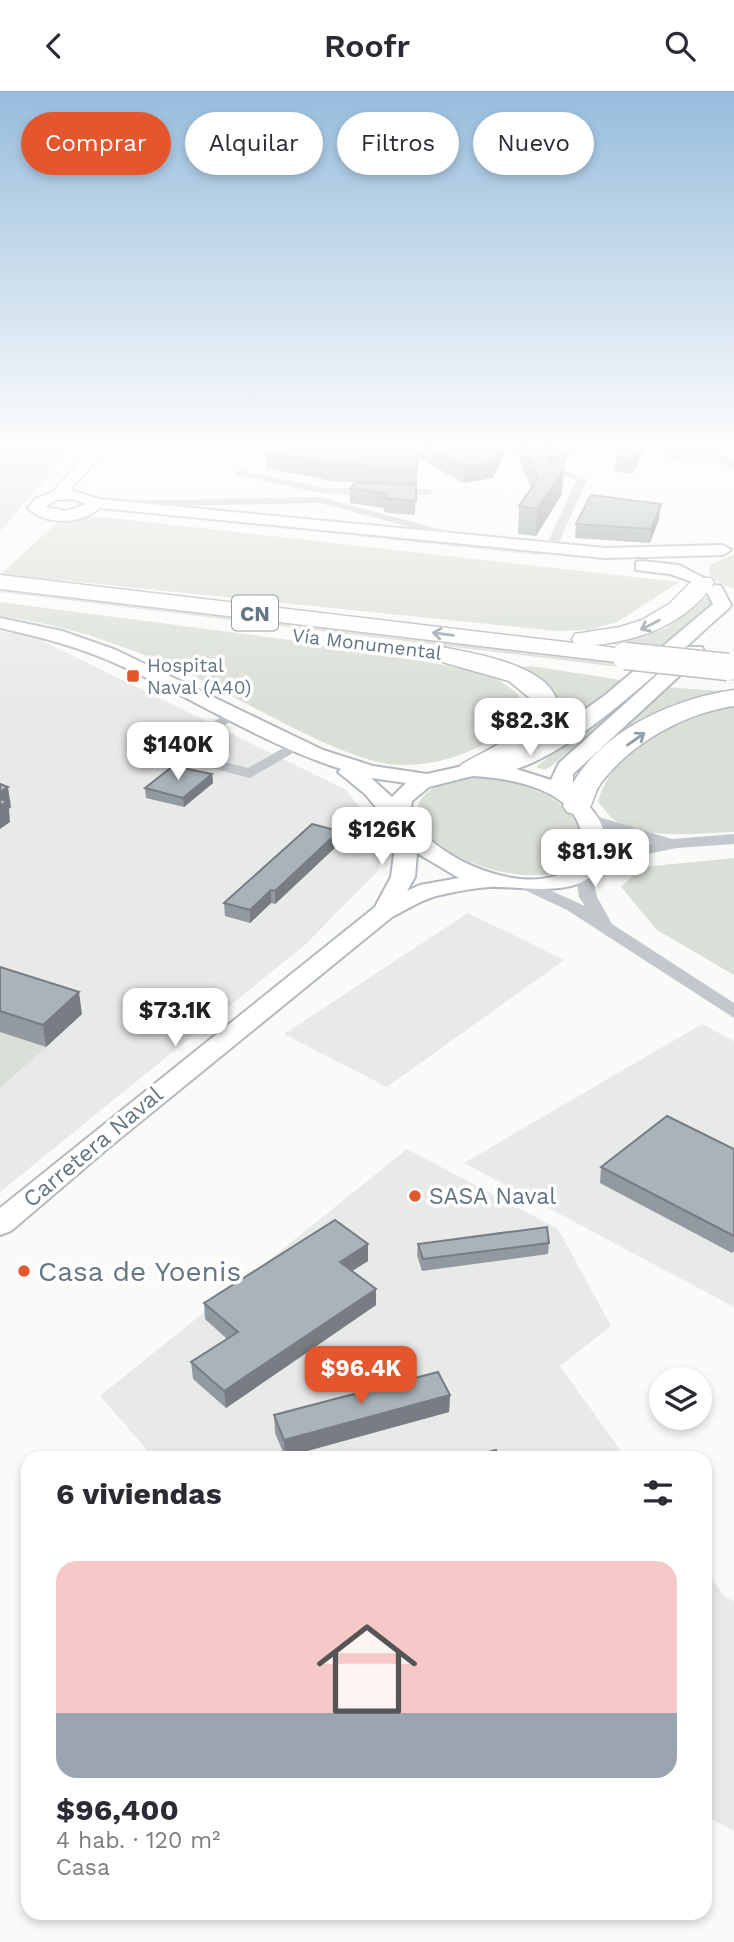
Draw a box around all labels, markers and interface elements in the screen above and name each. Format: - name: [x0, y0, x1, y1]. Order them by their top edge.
- icon: back: [35, 27, 73, 65]
- text: Roofr: [324, 27, 410, 65]
- icon: search: [661, 27, 699, 65]
- chip: Comprar: [21, 112, 171, 175]
- chip: Alquilar: [185, 112, 323, 175]
- chip: Filtros: [337, 112, 459, 175]
- chip: Nuevo: [473, 112, 594, 175]
- road number: CN: [232, 595, 278, 631]
- one-way arrow: [641, 619, 661, 633]
- street label: Vía Monumental: [291, 623, 443, 665]
- one-way arrow: [432, 628, 455, 641]
- place label: Hospital Naval (A40): [147, 654, 252, 699]
- marker: Hospital Naval (A40): [125, 668, 141, 684]
- pin: $82.3K: [473, 699, 587, 758]
- text: $82.3K: [490, 707, 570, 734]
- pin: $140K: [129, 723, 227, 782]
- text: $140K: [143, 731, 213, 758]
- one-way arrow: [626, 732, 645, 746]
- pin: $126K: [333, 807, 431, 867]
- text: $126K: [348, 816, 416, 843]
- pin: $81.9K: [538, 829, 652, 889]
- text: $81.9K: [557, 838, 633, 865]
- pin: $73.1K: [118, 989, 232, 1048]
- text: $73.1K: [139, 997, 211, 1024]
- street label: Carretera Naval: [18, 1081, 168, 1213]
- place label: SASA Naval: [429, 1183, 556, 1210]
- marker: SASA Naval: [407, 1188, 423, 1204]
- place label: Casa de Yoenis: [38, 1255, 241, 1288]
- marker: Casa de Yoenis: [16, 1263, 32, 1279]
- pin: $96.4K: [304, 1347, 418, 1406]
- text: $96.4K: [321, 1355, 401, 1382]
- map controls: [649, 1367, 712, 1430]
- button: layers: [649, 1367, 712, 1430]
- icon: filters: [639, 1474, 677, 1512]
- text: 6 viviendas: [56, 1476, 222, 1511]
- icon: home: [304, 1606, 430, 1732]
- text: $96,400: [56, 1792, 179, 1827]
- text: 4 hab. · 120 m²: [56, 1827, 221, 1854]
- text: Casa: [56, 1854, 110, 1881]

